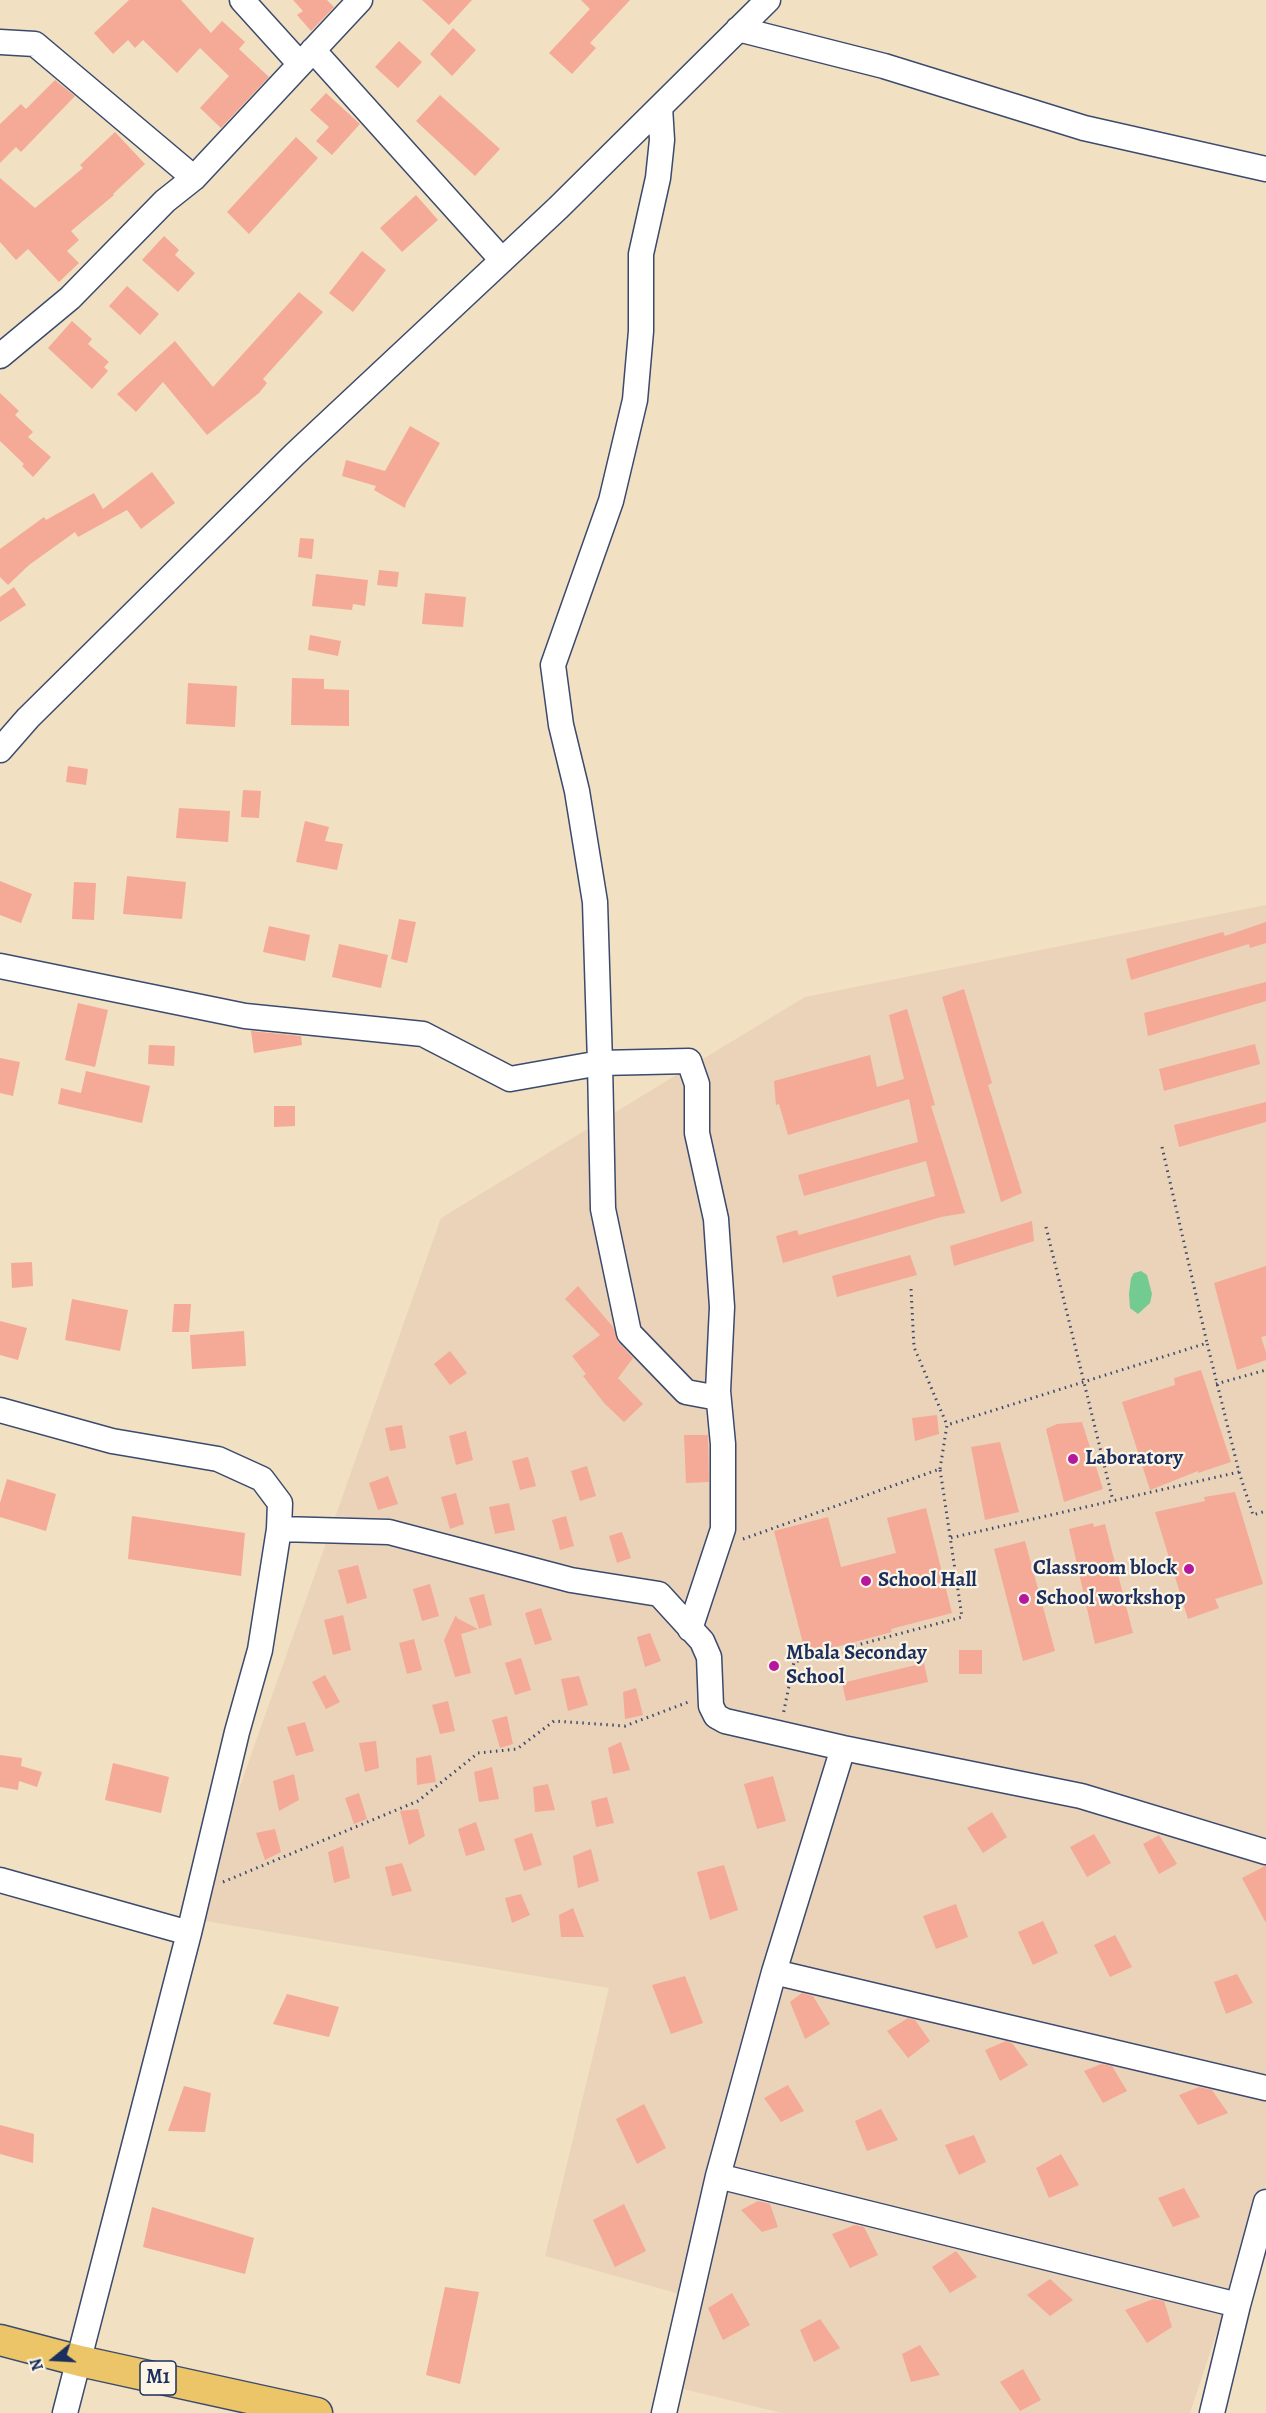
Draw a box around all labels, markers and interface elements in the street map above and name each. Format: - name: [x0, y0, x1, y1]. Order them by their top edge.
- place label: Laboratory: [1085, 1446, 1183, 1472]
- marker: Laboratory: [1066, 1452, 1080, 1466]
- place label: Classroom block: [1033, 1556, 1177, 1582]
- marker: Classroom block: [1182, 1562, 1196, 1576]
- place label: School Hall: [878, 1568, 977, 1594]
- marker: School Hall: [859, 1574, 873, 1588]
- place label: School workshop: [1036, 1586, 1186, 1612]
- marker: School workshop: [1017, 1592, 1031, 1606]
- place label: Mbala Seconday School: [786, 1641, 927, 1691]
- marker: Mbala Seconday School: [767, 1659, 781, 1673]
- north arrow: [24, 2329, 84, 2389]
- text: N: [25, 2356, 49, 2374]
- road number: M1: [140, 2361, 176, 2395]

